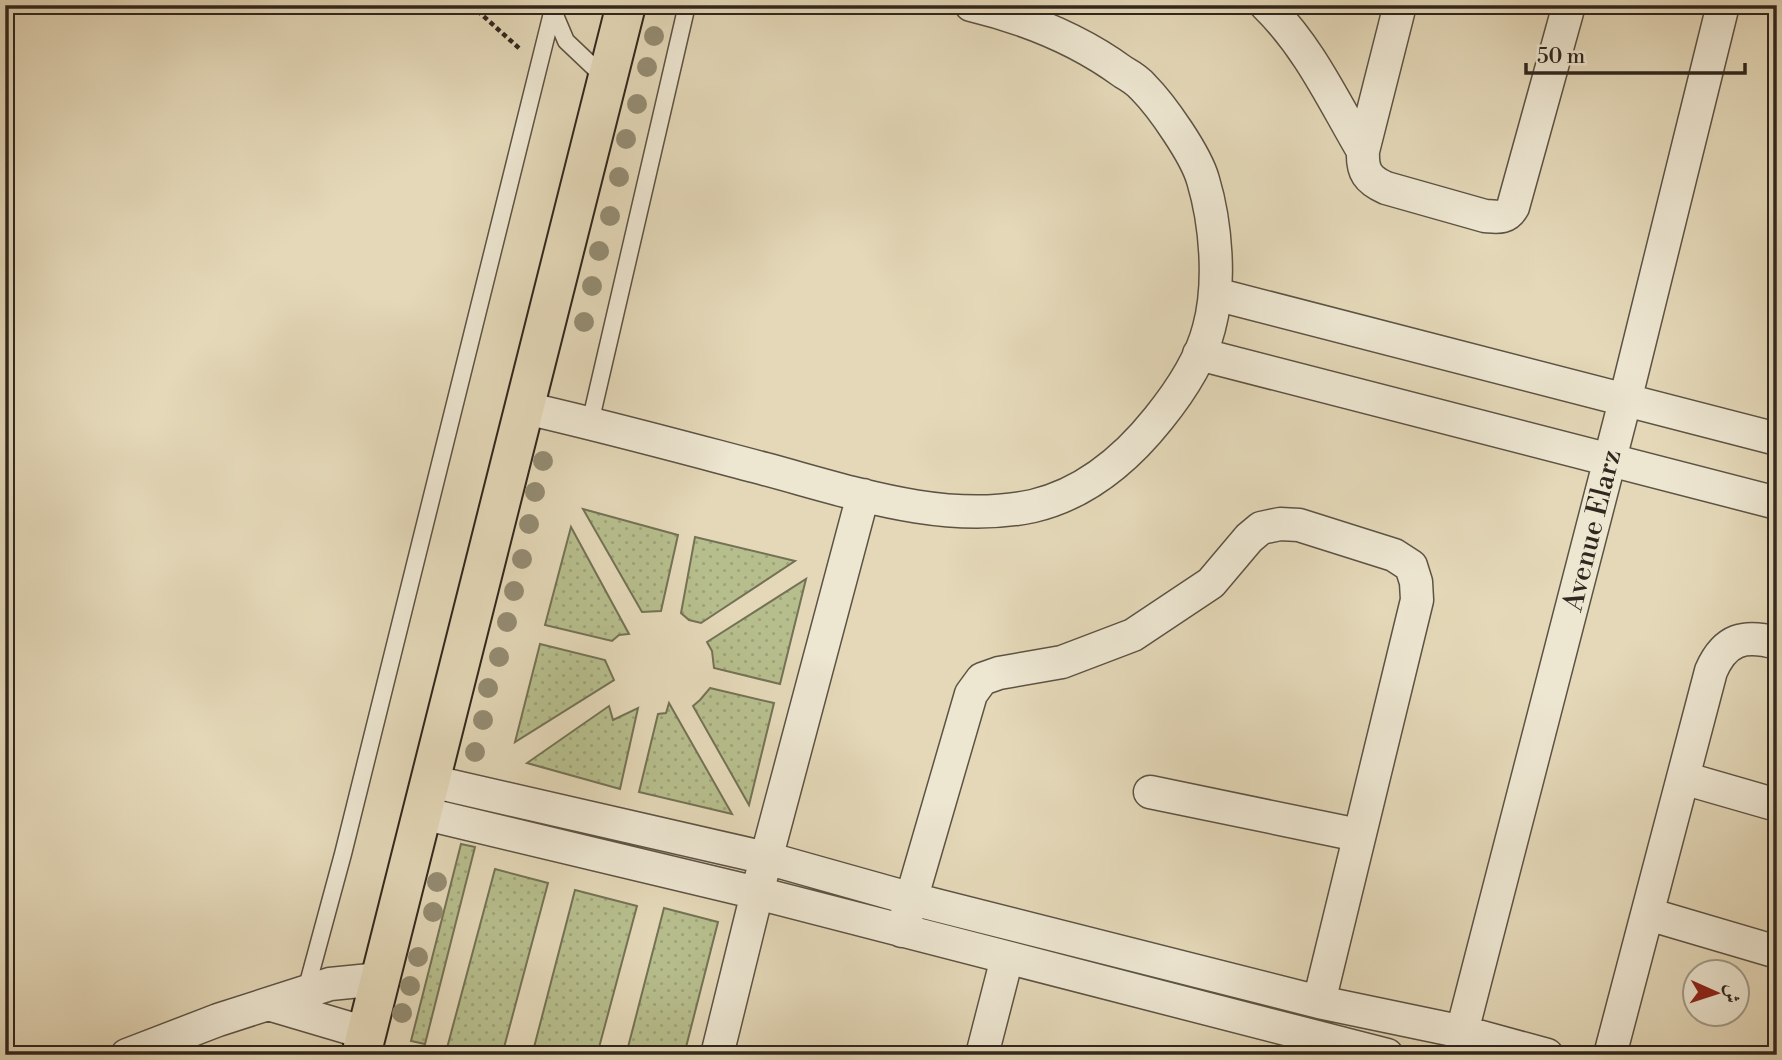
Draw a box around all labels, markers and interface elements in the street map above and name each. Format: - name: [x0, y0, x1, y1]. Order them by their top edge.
- scale bar: [1526, 32, 1745, 76]
- text: 50 m: [1537, 44, 1585, 70]
- street label: Avenue Elarz: [1555, 446, 1629, 616]
- north arrow: [1680, 958, 1750, 1028]
- text: ش: [1720, 984, 1744, 1004]

